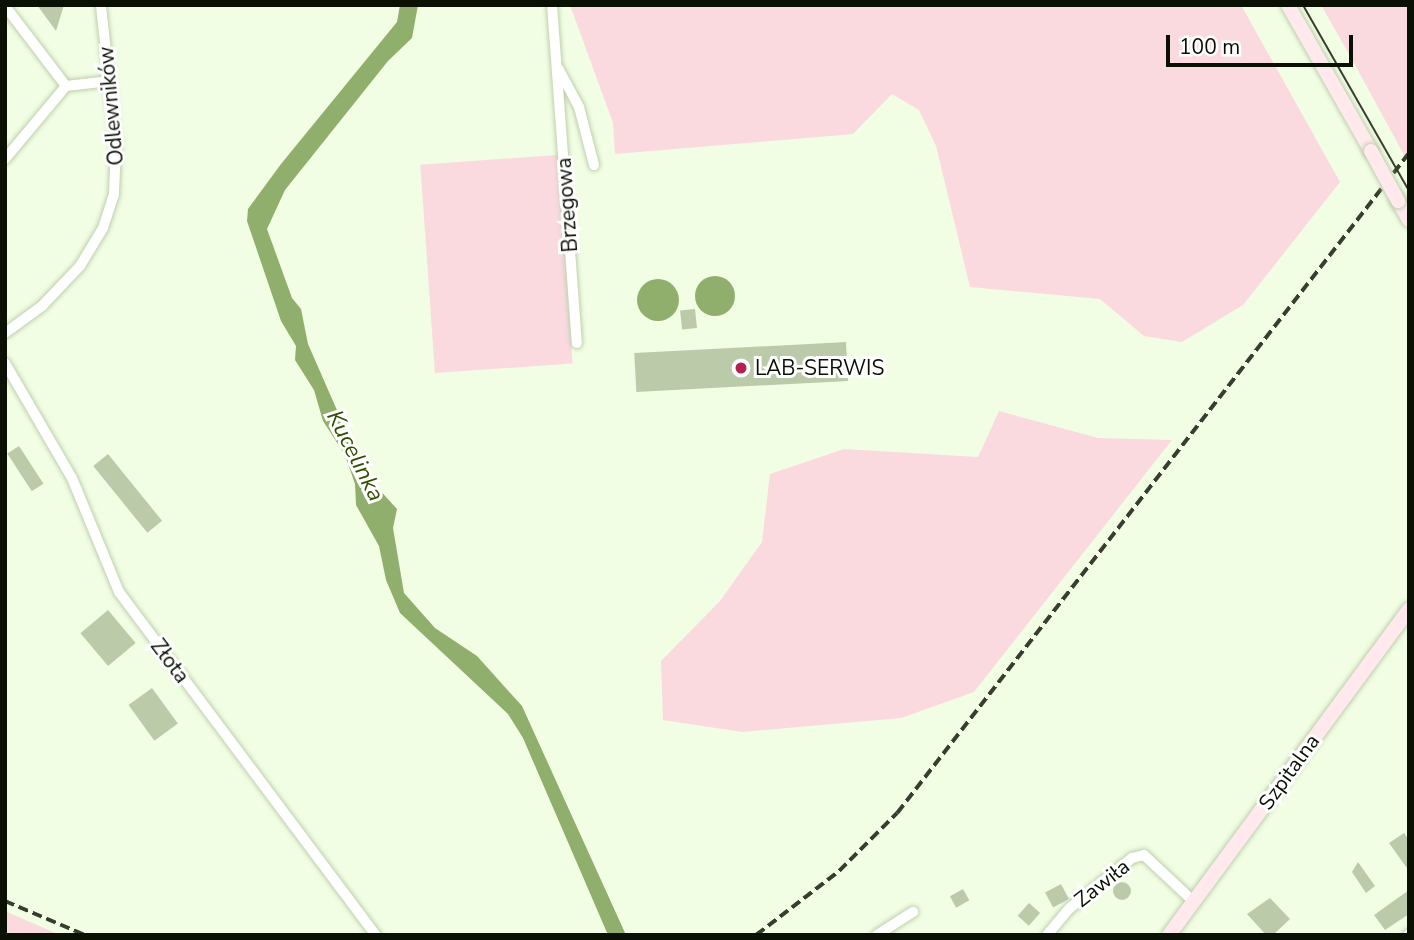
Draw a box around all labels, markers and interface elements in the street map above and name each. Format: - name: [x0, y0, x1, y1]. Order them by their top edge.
- scale bar: [1169, 21, 1356, 65]
- text: 100 m: [1179, 33, 1240, 61]
- street label: Odlewników: [93, 45, 129, 167]
- street label: Brzegowa: [551, 157, 583, 253]
- place label: LAB-SERWIS: [755, 355, 884, 381]
- marker: LAB-SERWIS: [733, 360, 749, 376]
- water label: Kucelinka: [320, 406, 390, 506]
- street label: Złota: [145, 634, 195, 688]
- street label: Szpitalna: [1253, 729, 1325, 815]
- street label: Zawiła: [1069, 854, 1135, 912]

